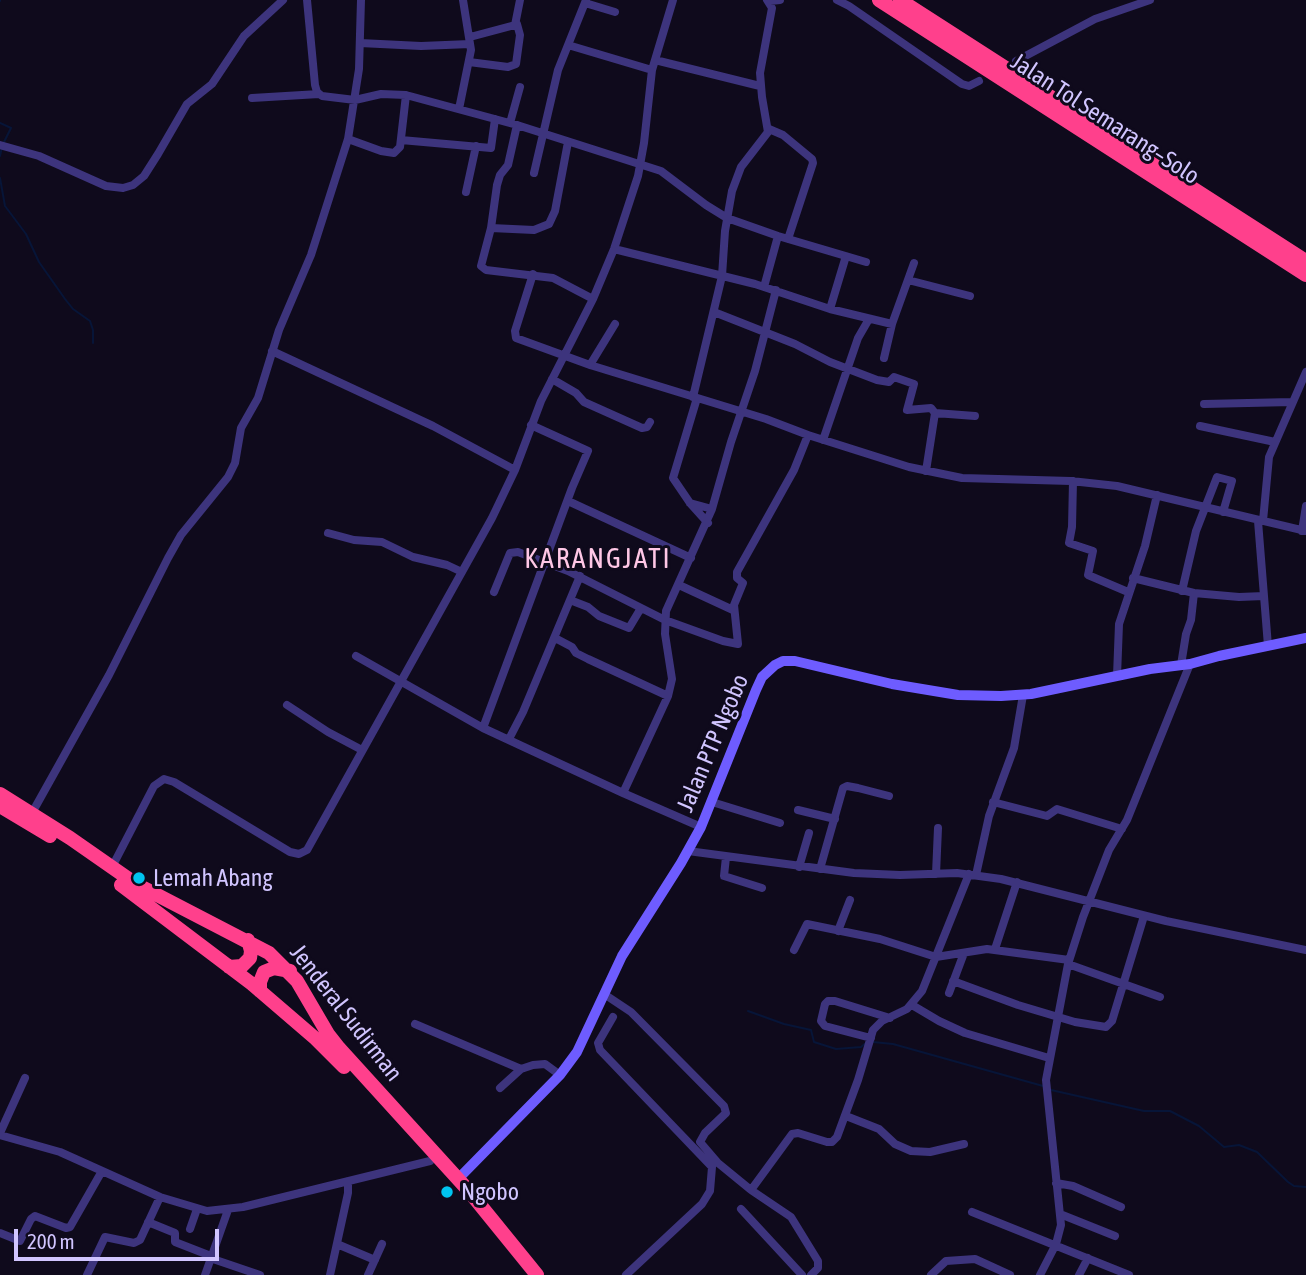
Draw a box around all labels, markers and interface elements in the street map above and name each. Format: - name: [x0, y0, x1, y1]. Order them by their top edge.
- street label: Jalan Tol Semarang–Solo: [1005, 47, 1205, 191]
- district label: KARANGJATI: [525, 542, 671, 576]
- street label: Jalan PTP Ngobo: [671, 670, 755, 816]
- place label: Lemah Abang: [153, 864, 273, 892]
- marker: Lemah Abang: [131, 870, 147, 886]
- street label: Jenderal Sudirman: [284, 939, 408, 1087]
- place label: Ngobo: [461, 1178, 519, 1206]
- marker: Ngobo: [439, 1184, 455, 1200]
- scale bar: [18, 1216, 222, 1260]
- text: 200 m: [27, 1229, 75, 1253]

